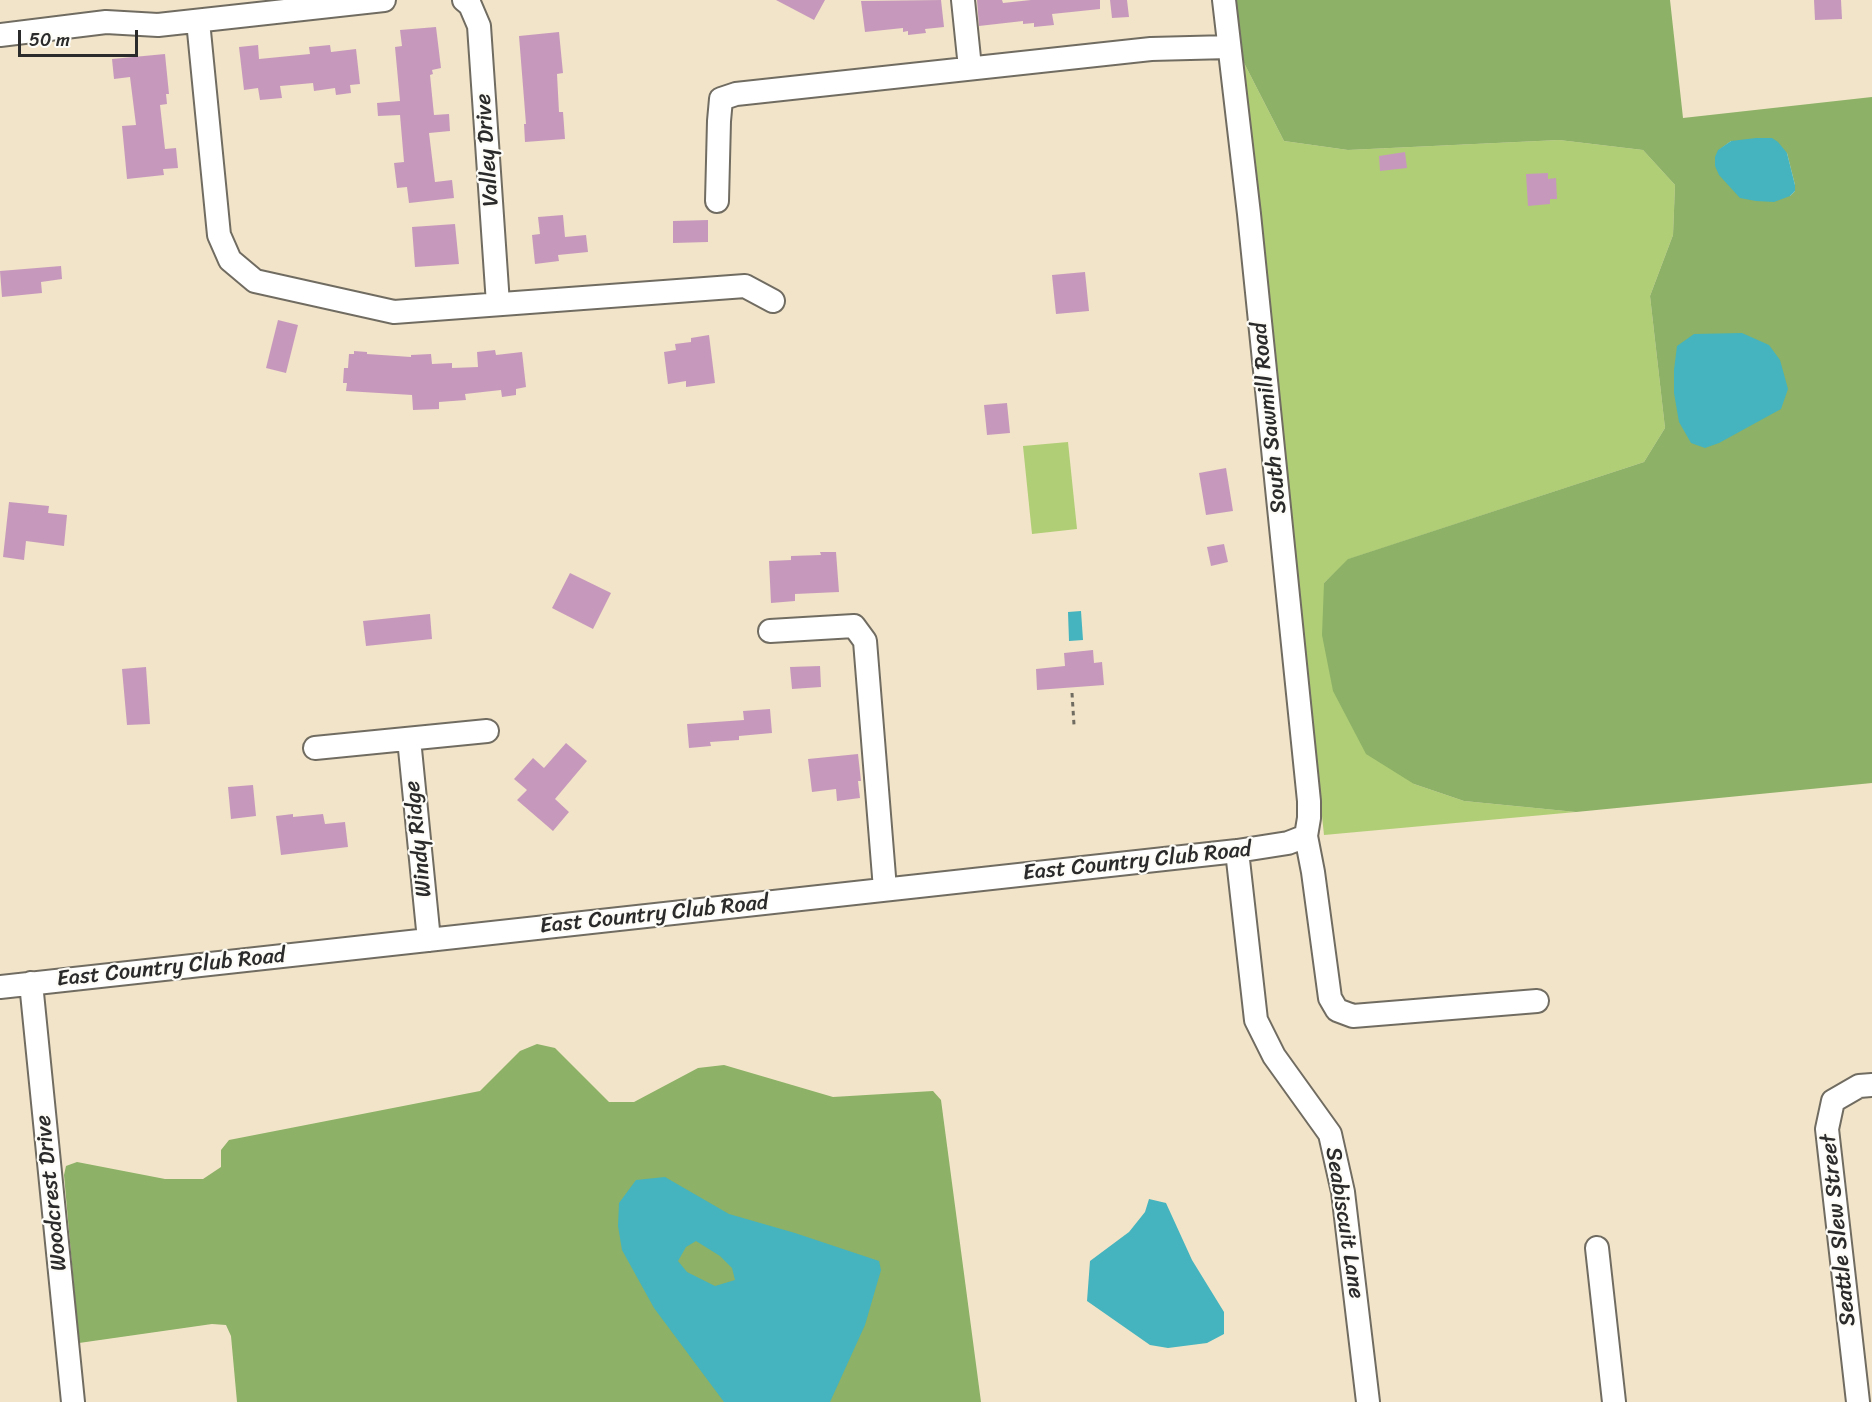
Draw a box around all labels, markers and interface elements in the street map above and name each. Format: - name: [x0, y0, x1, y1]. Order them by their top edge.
- scale bar: [21, 18, 141, 56]
- text: 50 m: [29, 24, 70, 56]
- street label: Valley Drive: [471, 93, 505, 207]
- street label: South Sawmill Road: [1247, 321, 1293, 515]
- street label: Windy Ridge: [400, 779, 438, 899]
- street label: East Country Club Road: [1022, 837, 1252, 887]
- street label: East Country Club Road: [539, 890, 769, 940]
- street label: East Country Club Road: [56, 943, 286, 993]
- street label: Woodcrest Drive: [31, 1114, 73, 1272]
- street label: Seattle Slew Street: [1816, 1133, 1862, 1327]
- street label: Seabiscuit Lane: [1319, 1145, 1369, 1301]

